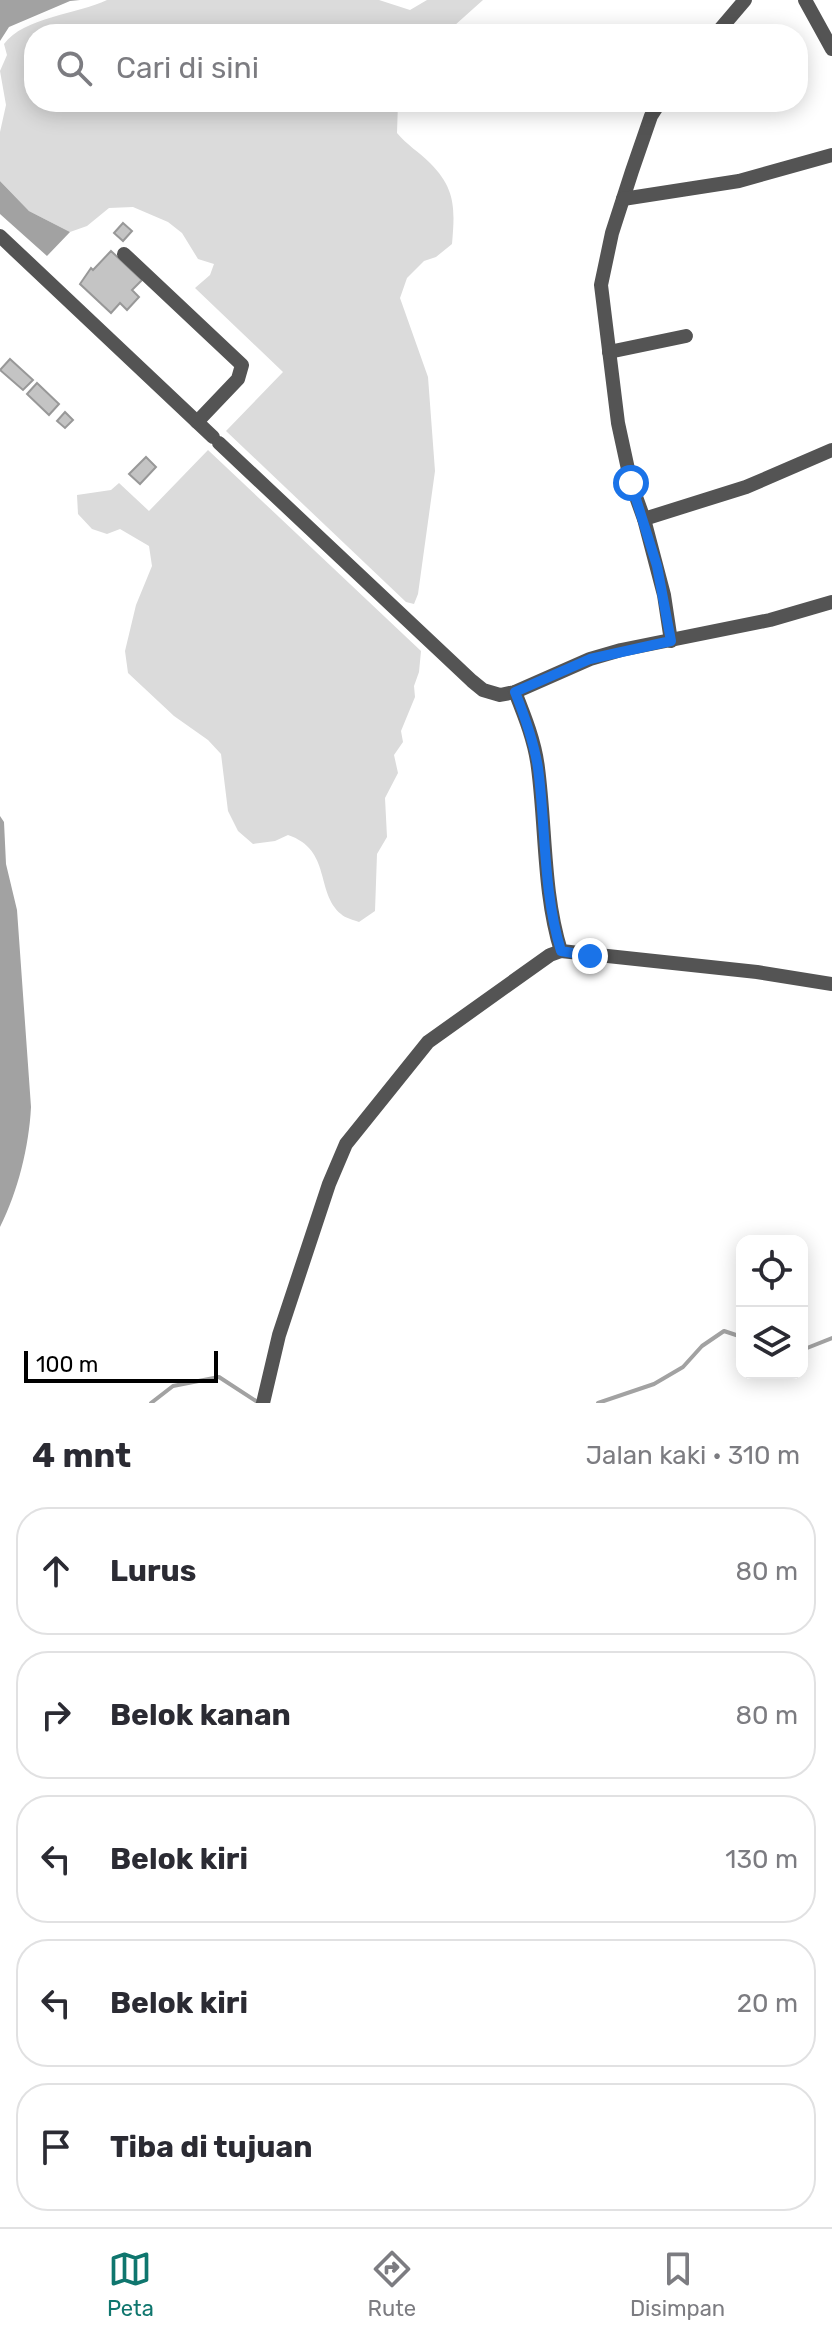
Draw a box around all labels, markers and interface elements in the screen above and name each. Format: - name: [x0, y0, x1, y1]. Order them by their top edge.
- search box: [24, 24, 808, 112]
- icon: search: [52, 46, 96, 90]
- text: Cari di sini: [116, 50, 259, 86]
- route start: [613, 465, 649, 501]
- route end: [572, 938, 608, 974]
- map controls: [736, 1235, 808, 1379]
- button: locate: [736, 1235, 808, 1307]
- button: layers: [736, 1307, 808, 1379]
- scale bar: [24, 1347, 218, 1383]
- text: 100 m: [36, 1351, 98, 1378]
- text: 4 mnt: [32, 1435, 131, 1476]
- text: Jalan kaki · 310 m: [586, 1440, 800, 1471]
- icon: ahead: [34, 1549, 78, 1593]
- text: Lurus: [110, 1553, 196, 1589]
- text: 80 m: [735, 1556, 798, 1587]
- icon: right: [34, 1693, 78, 1737]
- text: Belok kanan: [110, 1697, 291, 1733]
- text: 80 m: [735, 1700, 798, 1731]
- icon: left: [34, 1837, 78, 1881]
- text: Belok kiri: [110, 1841, 248, 1877]
- text: 130 m: [725, 1844, 798, 1875]
- icon: left: [34, 1981, 78, 2025]
- text: Belok kiri: [110, 1985, 248, 2021]
- text: 20 m: [737, 1988, 798, 2019]
- icon: arrive: [34, 2125, 78, 2169]
- text: Tiba di tujuan: [110, 2129, 312, 2165]
- tab: Peta: [107, 2247, 154, 2322]
- tab: Rute: [368, 2247, 416, 2322]
- tab: Disimpan: [630, 2247, 725, 2322]

